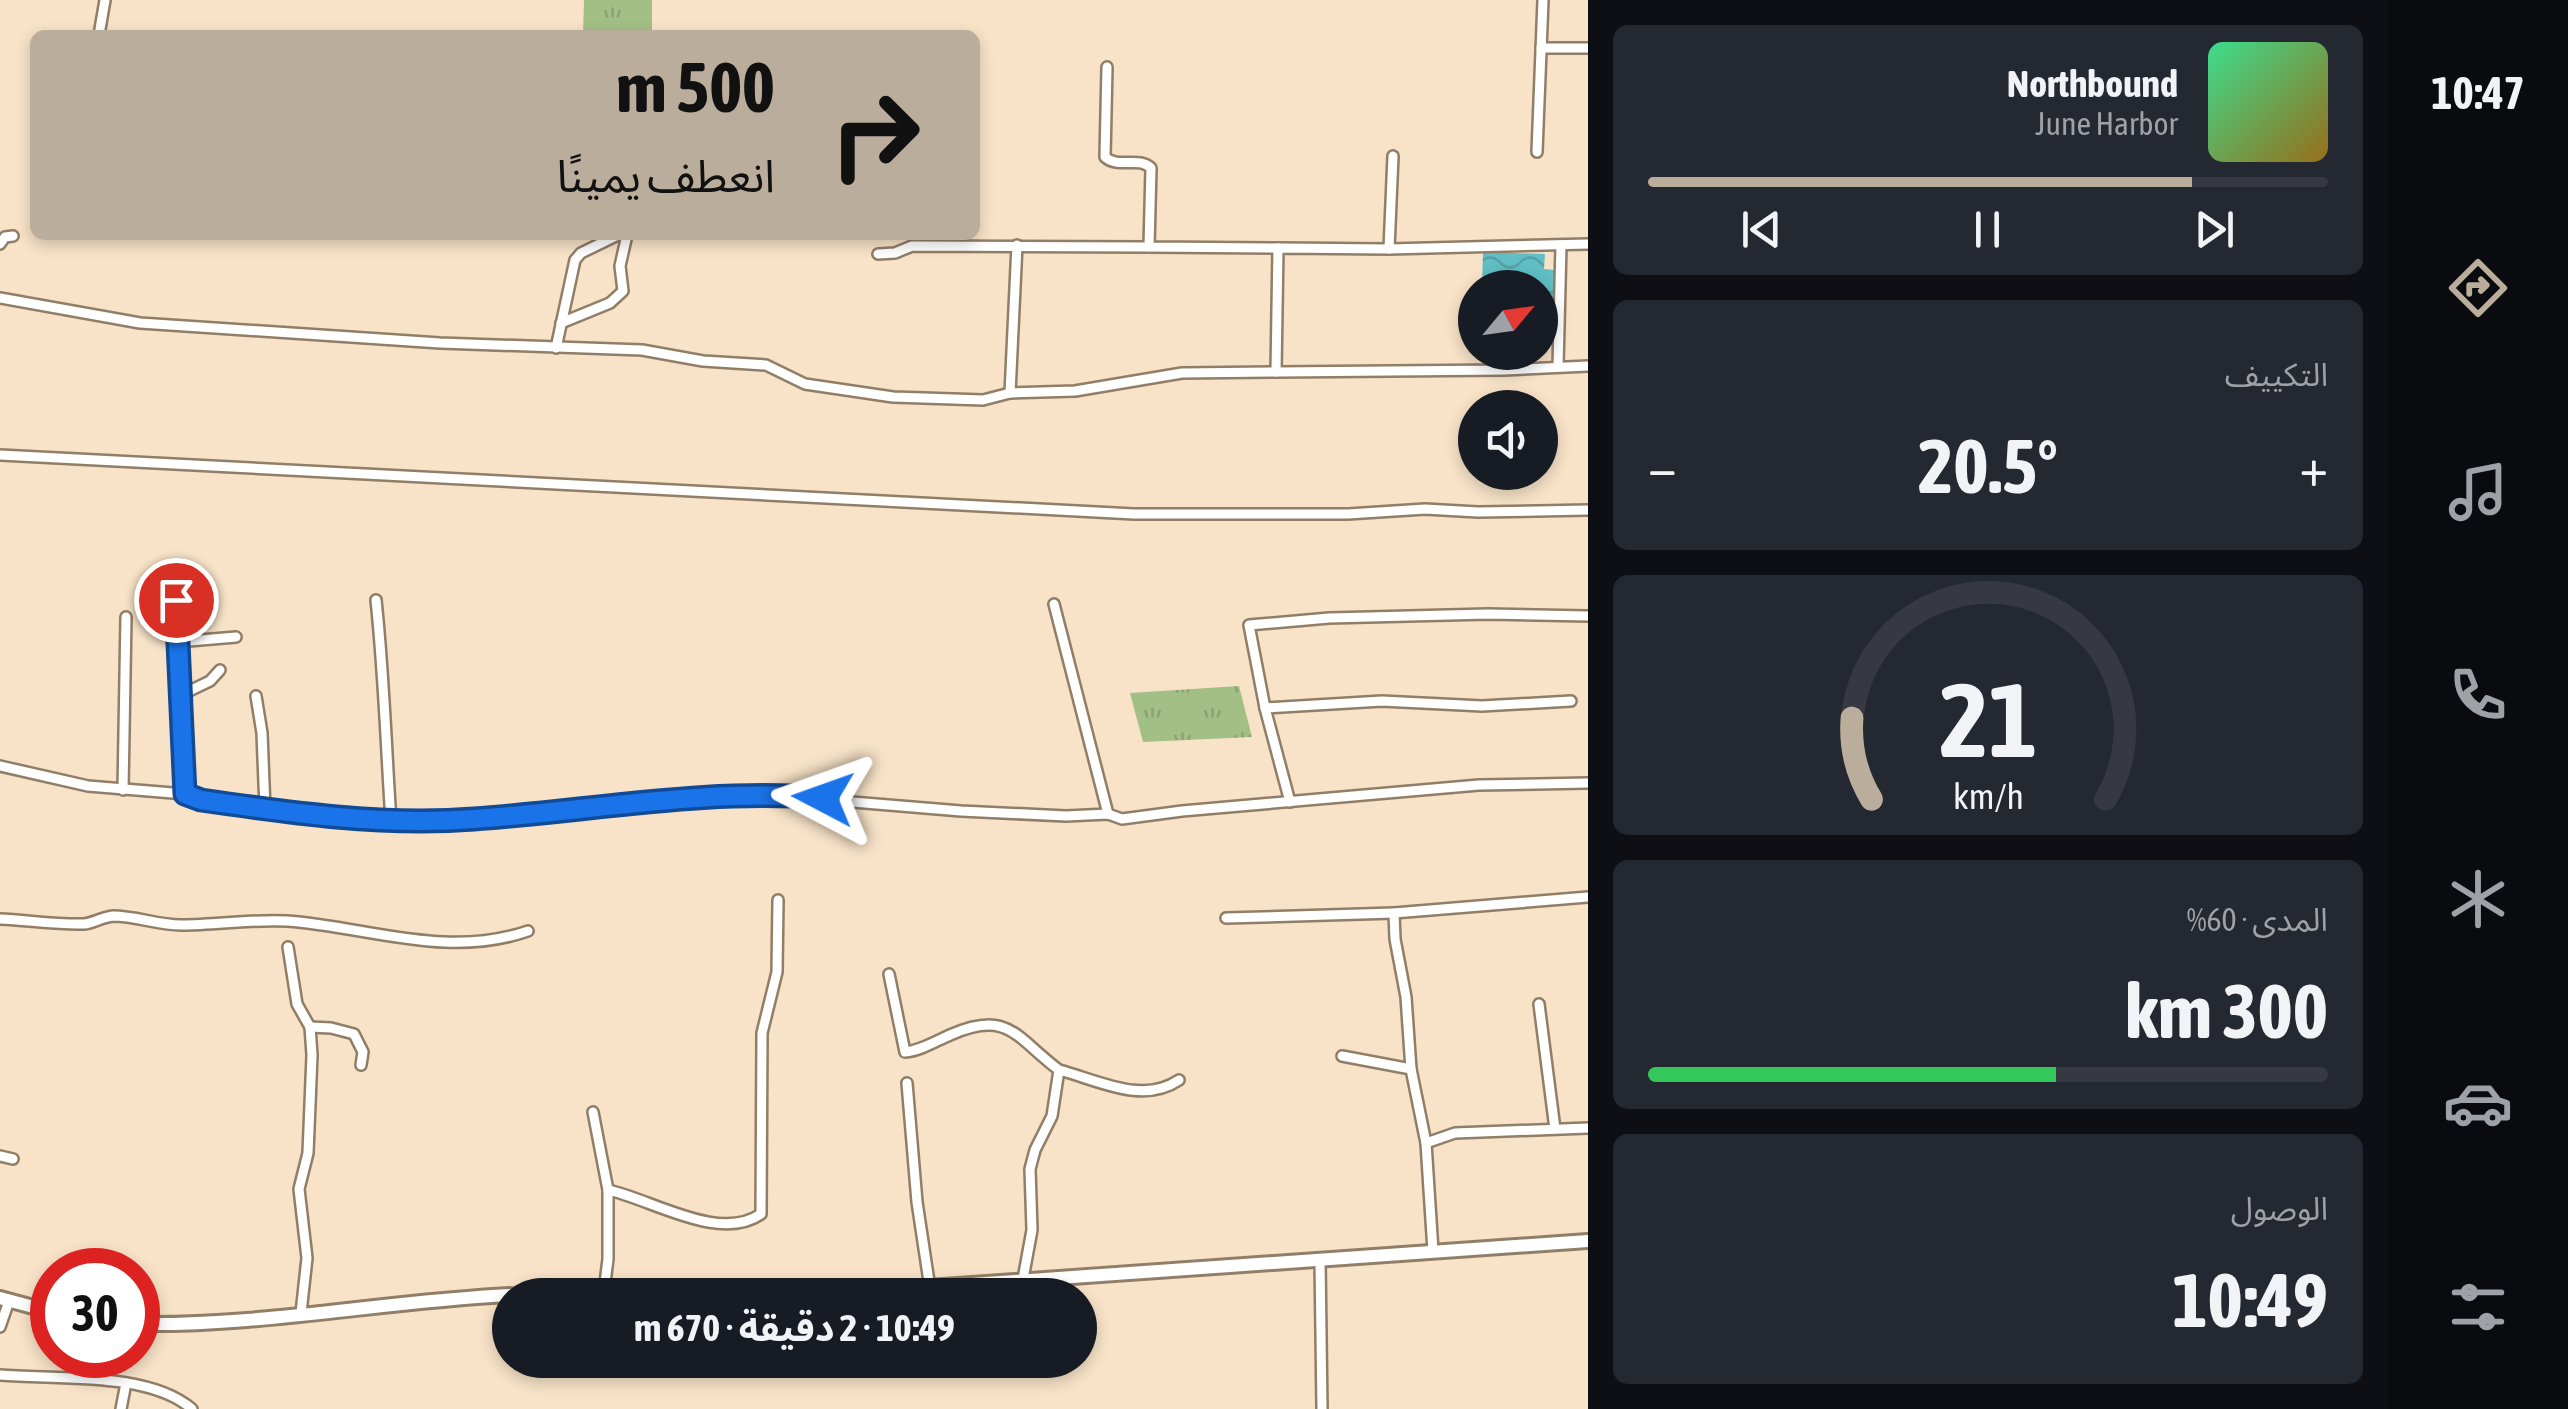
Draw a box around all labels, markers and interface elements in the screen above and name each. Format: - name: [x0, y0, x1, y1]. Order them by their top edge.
- text: 500 m: [616, 47, 775, 127]
- text: Northbound: [2007, 62, 2178, 105]
- text: 10:47: [2431, 67, 2525, 119]
- icon: right: [810, 70, 940, 200]
- text: June Harbor: [2035, 105, 2178, 142]
- text: انعطف يمينًا: [556, 150, 775, 202]
- icon: previous: [1734, 202, 1789, 257]
- icon: pause: [1960, 202, 2015, 257]
- icon: next: [2187, 202, 2242, 257]
- icon: directions: [2443, 253, 2513, 323]
- north arrow: [1458, 270, 1558, 370]
- map controls: [1458, 270, 1558, 490]
- text: التكييف: [2225, 356, 2328, 393]
- button: sound: [1458, 390, 1558, 490]
- text: 20.5°: [1918, 423, 2058, 509]
- text: −: [1648, 435, 1677, 498]
- text: +: [2299, 435, 2328, 498]
- icon: music: [2443, 457, 2513, 527]
- pin: [134, 558, 219, 643]
- icon: arrive: [149, 573, 204, 628]
- text: 21: [1939, 660, 2037, 779]
- icon: phone: [2443, 660, 2513, 730]
- position arrow: [771, 746, 875, 850]
- text: km/h: [1953, 776, 2023, 817]
- icon: climate: [2443, 864, 2513, 934]
- text: المدى · 60%: [2187, 901, 2328, 938]
- text: 300 km: [2125, 968, 2328, 1054]
- icon: car: [2443, 1068, 2513, 1138]
- text: الوصول: [2231, 1190, 2328, 1227]
- speed limit sign: 30: [30, 1248, 160, 1378]
- text: 10:49: [2172, 1257, 2328, 1343]
- icon: filters: [2443, 1272, 2513, 1342]
- text: 10:49 · 2 دقيقة · 670 m: [634, 1306, 955, 1349]

